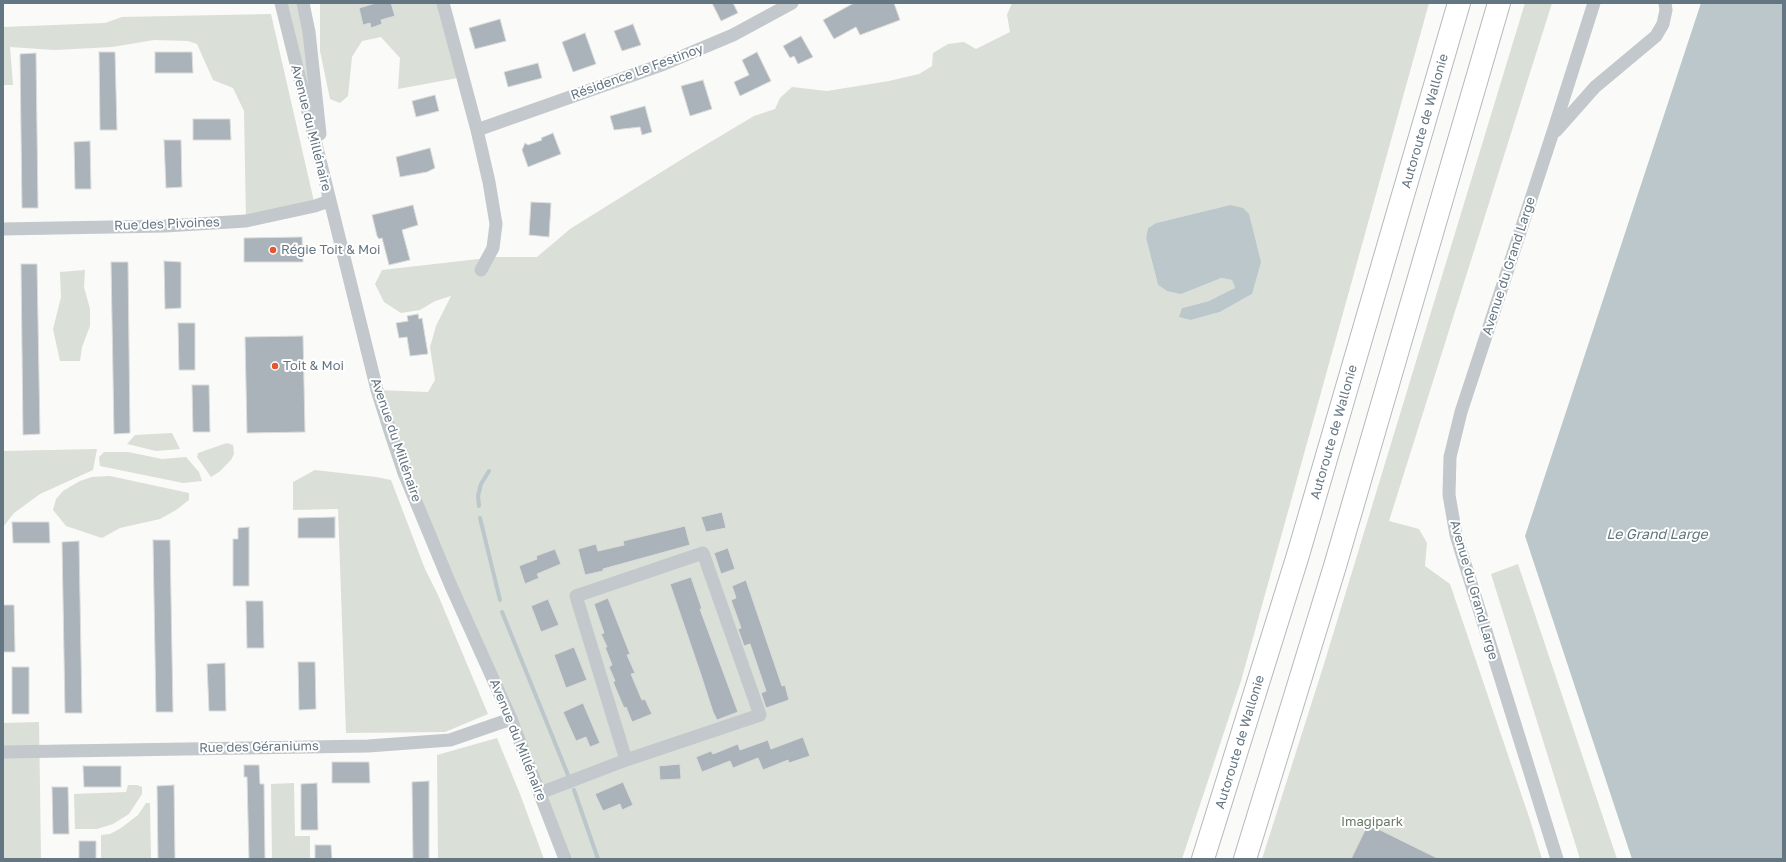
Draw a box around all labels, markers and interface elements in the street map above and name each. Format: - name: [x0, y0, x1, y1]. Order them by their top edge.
- street label: Résidence Le Festinoy: [569, 41, 705, 103]
- street label: Autoroute de Wallonie: [1398, 52, 1452, 190]
- street label: Avenue du Millénaire: [288, 63, 334, 193]
- street label: Avenue du Grand Large: [1479, 195, 1539, 337]
- street label: Rue des Pivoines: [114, 214, 220, 234]
- place label: Régie Toit & Moi: [281, 242, 381, 258]
- marker: Régie Toit & Moi: [268, 245, 278, 255]
- place label: Toit & Moi: [283, 358, 344, 374]
- marker: Toit & Moi: [270, 361, 280, 371]
- street label: Autoroute de Wallonie: [1307, 363, 1361, 501]
- street label: Avenue du Millénaire: [367, 376, 425, 504]
- street label: Avenue du Grand Large: [1447, 518, 1501, 662]
- water label: Le Grand Large: [1606, 527, 1708, 543]
- street label: Autoroute de Wallonie: [1212, 673, 1268, 811]
- street label: Avenue du Millénaire: [486, 677, 550, 803]
- street label: Rue des Géraniums: [199, 738, 319, 756]
- park label: Imagipark: [1341, 814, 1403, 830]

